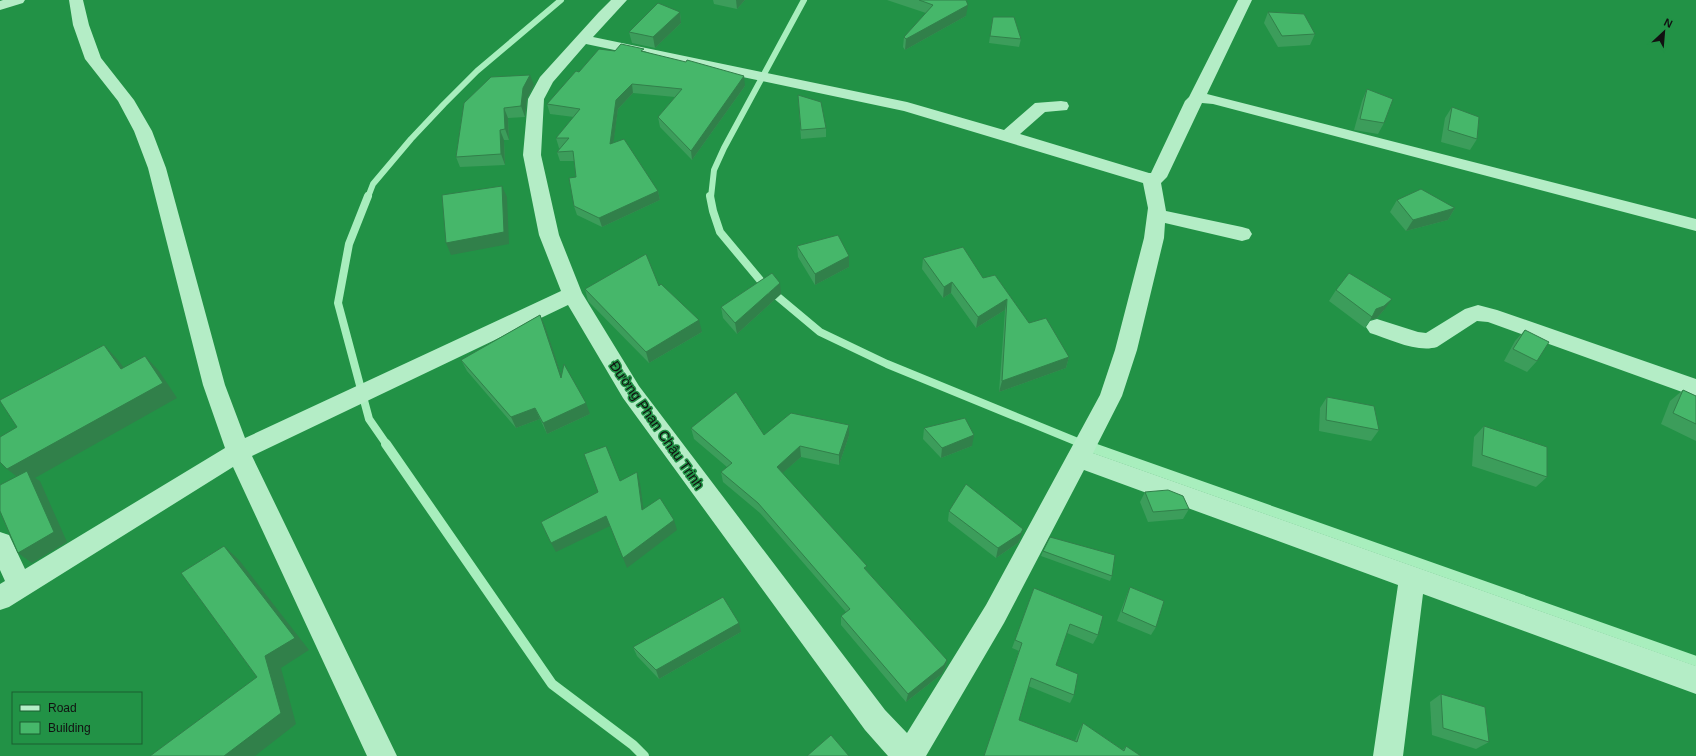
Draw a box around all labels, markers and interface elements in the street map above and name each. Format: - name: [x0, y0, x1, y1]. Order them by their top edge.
- north arrow: [1644, 12, 1684, 52]
- text: N: [1662, 16, 1675, 30]
- street label: Đường Phan Châu Trinh: [607, 358, 707, 492]
- legend: [12, 692, 142, 744]
- text: Road: [48, 701, 77, 715]
- text: Building: [48, 721, 91, 735]

